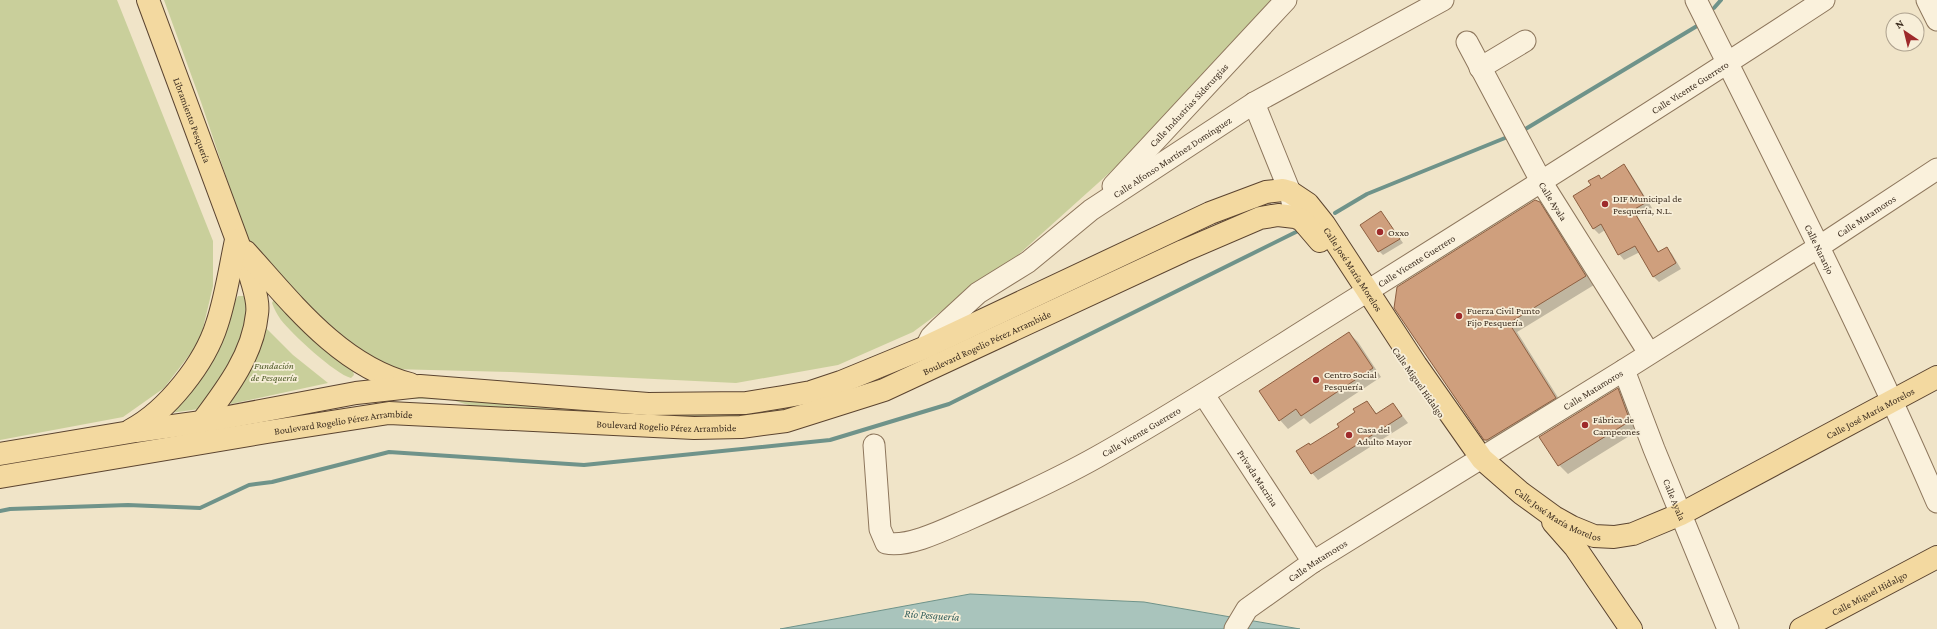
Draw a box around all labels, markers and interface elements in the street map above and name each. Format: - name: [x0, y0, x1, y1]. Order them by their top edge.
- north arrow: [1885, 12, 1925, 52]
- text: N: [1893, 16, 1906, 31]
- street label: Calle Vicente Guerrero: [1649, 59, 1731, 116]
- street label: Calle Industrias Siderurgias: [1147, 61, 1231, 149]
- street label: Libramiento Pesquería: [171, 76, 213, 165]
- street label: Calle Alfonso Martínez Domínguez: [1111, 114, 1234, 200]
- street label: Calle Ayala: [1537, 180, 1569, 223]
- place label: DIF Municipal de Pesquería, N.L.: [1613, 193, 1683, 216]
- street label: Calle Matamoros: [1835, 193, 1898, 239]
- marker: DIF Municipal de Pesquería, N.L.: [1600, 199, 1610, 209]
- street label: Calle Naranjo: [1803, 222, 1836, 276]
- street label: Calle José María Morelos: [1321, 225, 1384, 314]
- marker: Oxxo: [1375, 227, 1385, 237]
- place label: Oxxo: [1388, 227, 1409, 238]
- street label: Calle Vicente Guerrero: [1376, 232, 1457, 289]
- place label: Fuerza Civil Punto Fijo Pesquería: [1467, 305, 1540, 329]
- street label: Boulevard Rogelio Pérez Arrambide: [921, 308, 1053, 377]
- marker: Fuerza Civil Punto Fijo Pesquería: [1454, 311, 1464, 321]
- street label: Calle Miguel Hidalgo: [1390, 345, 1447, 420]
- park label: Fundación de Pesquería: [251, 360, 297, 383]
- street label: Calle Matamoros: [1561, 367, 1625, 412]
- place label: Centro Social Pesquería: [1324, 369, 1377, 392]
- marker: Centro Social Pesquería: [1311, 375, 1321, 385]
- street label: Calle José María Morelos: [1824, 385, 1916, 441]
- street label: Calle Vicente Guerrero: [1100, 404, 1182, 459]
- street label: Boulevard Rogelio Pérez Arrambide: [273, 408, 414, 437]
- place label: Fábrica de Campeones: [1593, 414, 1640, 437]
- street label: Boulevard Rogelio Pérez Arrambide: [596, 418, 737, 434]
- marker: Fábrica de Campeones: [1580, 420, 1590, 430]
- place label: Casa del Adulto Mayor: [1357, 424, 1412, 447]
- marker: Casa del Adulto Mayor: [1344, 430, 1354, 440]
- street label: Privada Macrina: [1235, 448, 1280, 509]
- street label: Calle Ayala: [1661, 477, 1688, 522]
- street label: Calle José María Morelos: [1512, 485, 1601, 542]
- street label: Calle Matamoros: [1286, 537, 1349, 584]
- street label: Calle Miguel Hidalgo: [1830, 569, 1909, 618]
- water label: Río Pesquería: [904, 607, 960, 624]

